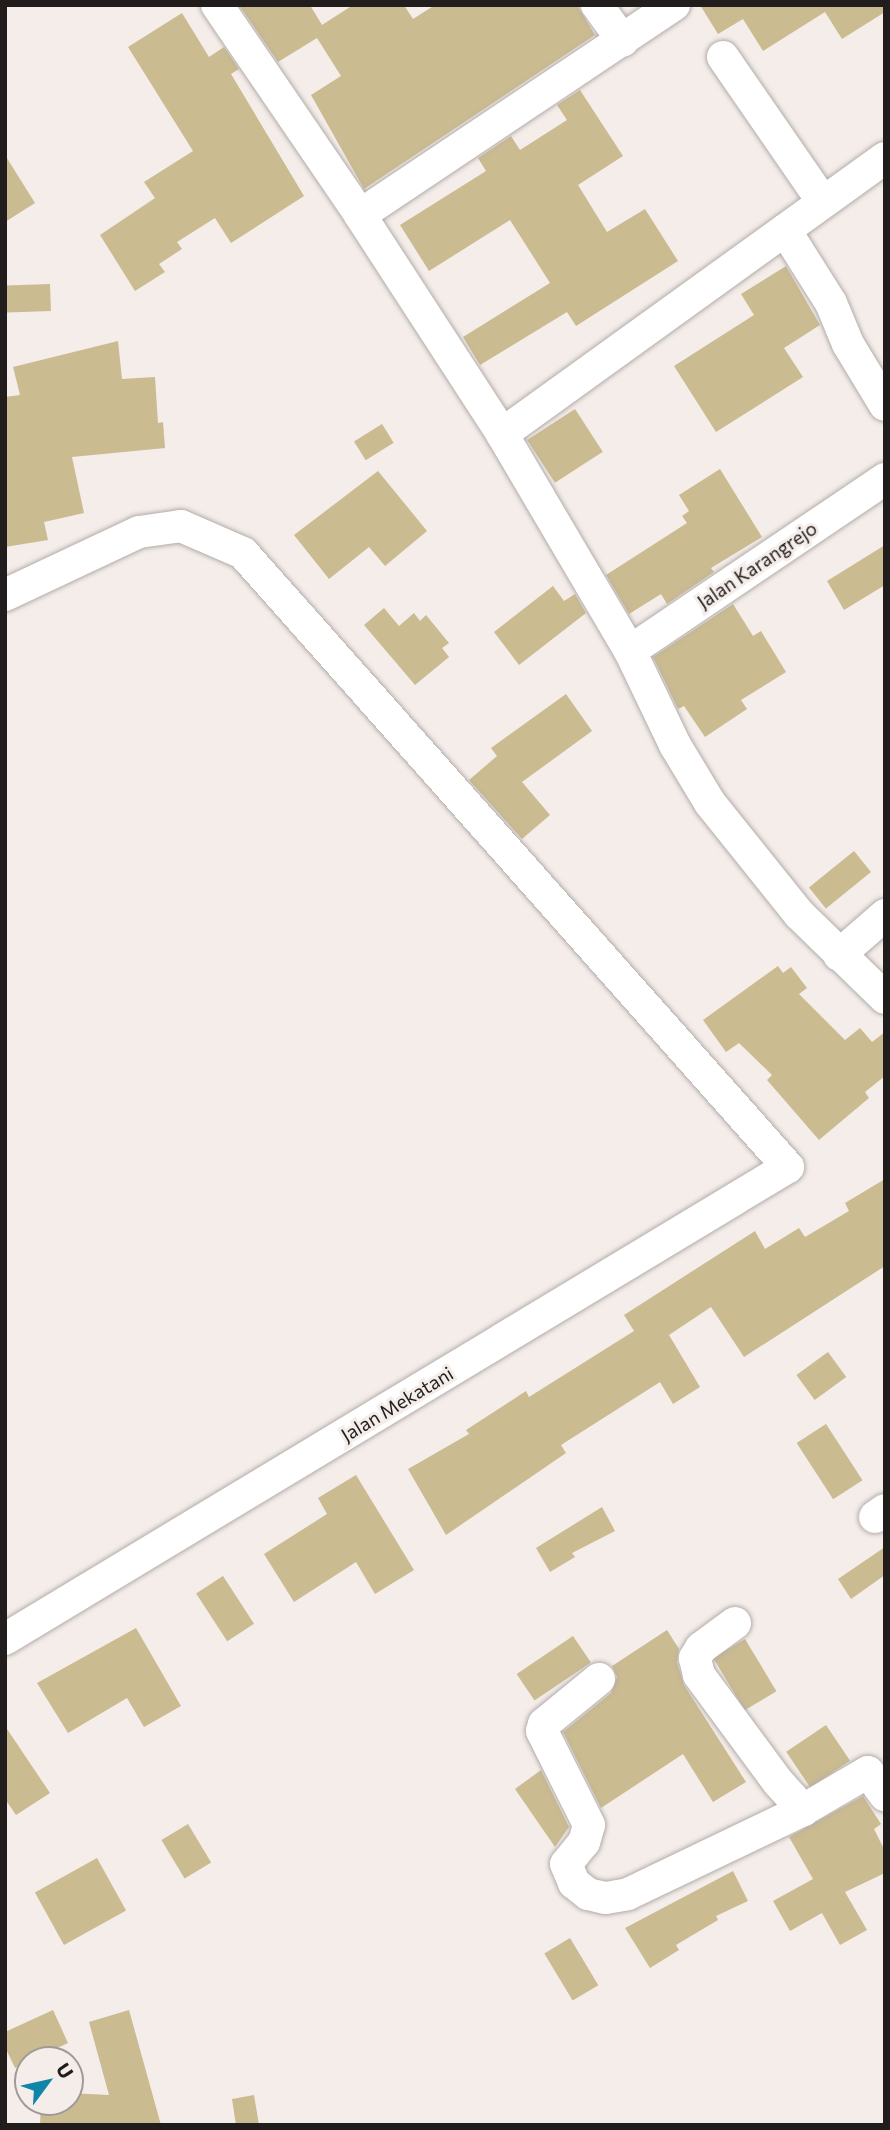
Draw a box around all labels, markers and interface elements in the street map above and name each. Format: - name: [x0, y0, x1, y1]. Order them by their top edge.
- street label: Jalan Karangrejo: [693, 517, 821, 613]
- street label: Jalan Mekatani: [337, 1362, 457, 1446]
- north arrow: [14, 2046, 84, 2116]
- text: U: [52, 2058, 79, 2082]

